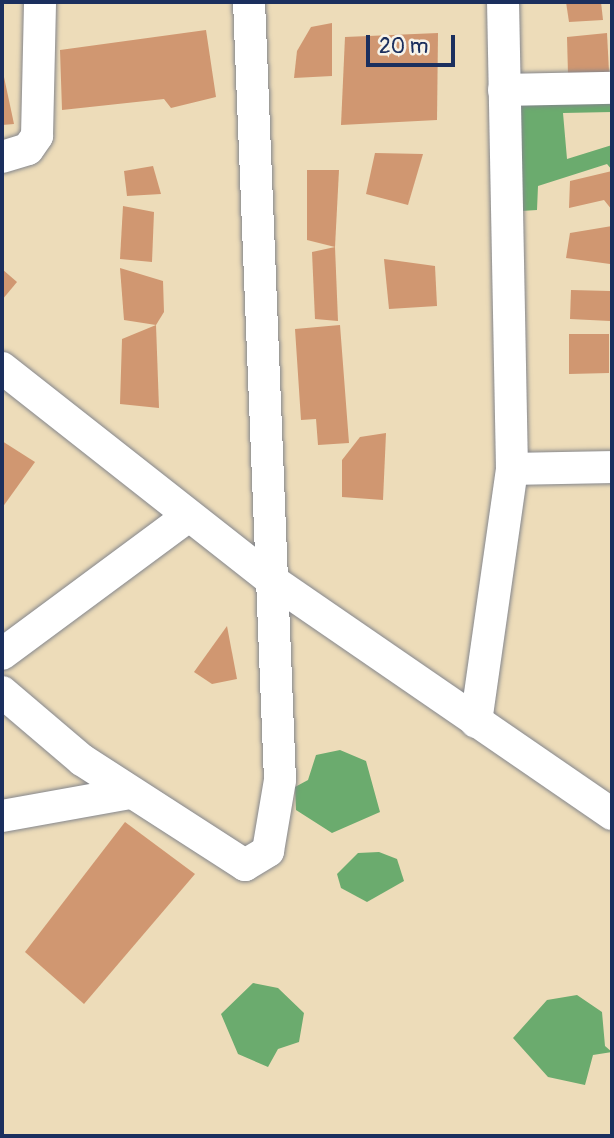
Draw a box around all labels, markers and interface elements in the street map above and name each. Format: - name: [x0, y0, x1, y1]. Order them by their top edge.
- scale bar: [369, 21, 458, 65]
- text: 20 m: [379, 33, 428, 60]

